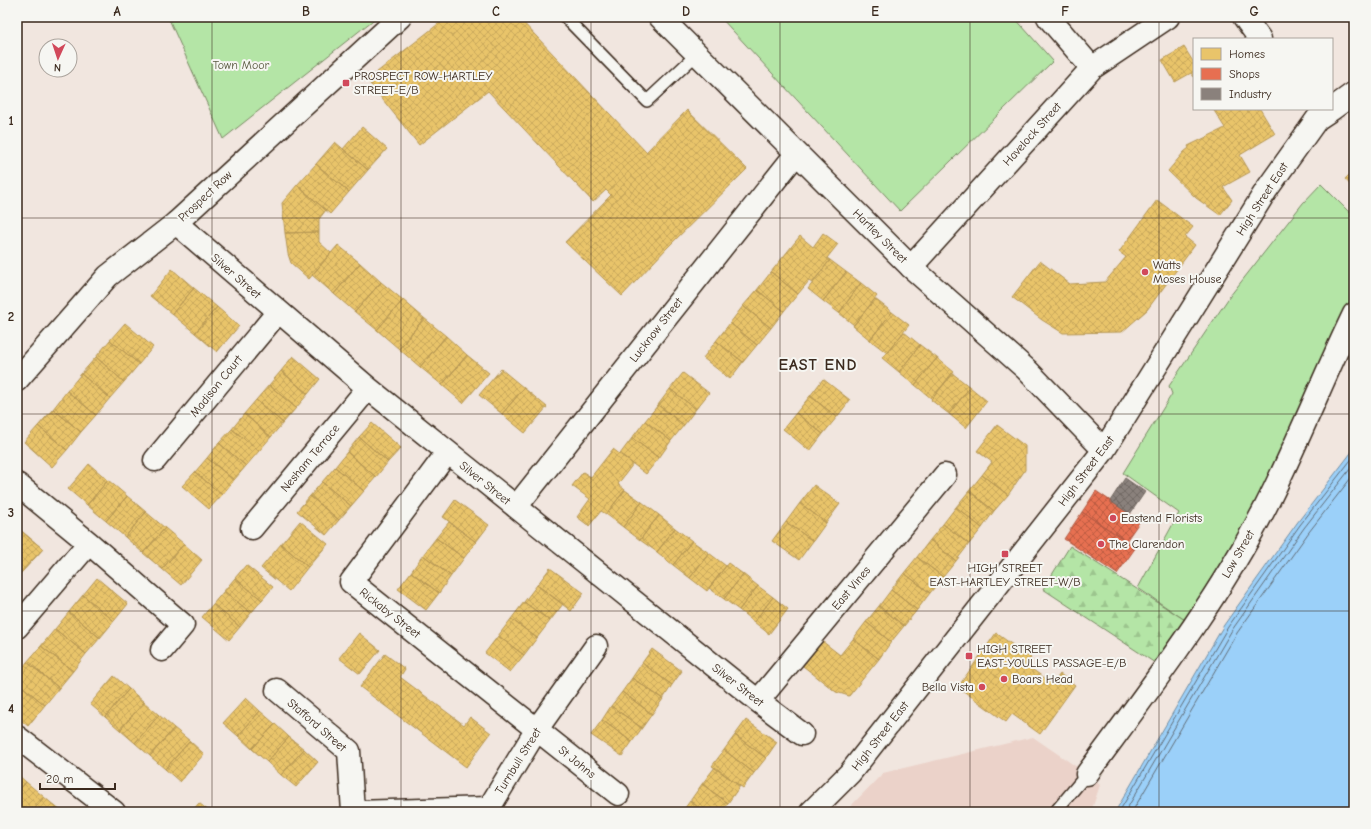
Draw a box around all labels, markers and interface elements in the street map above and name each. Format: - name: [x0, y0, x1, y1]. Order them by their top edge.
- text: A: [113, 4, 121, 19]
- text: B: [302, 4, 310, 19]
- text: C: [492, 4, 500, 19]
- text: D: [682, 4, 690, 19]
- text: E: [871, 4, 879, 19]
- text: F: [1061, 4, 1069, 19]
- text: G: [1249, 4, 1259, 19]
- north arrow: [38, 38, 78, 78]
- legend: [1193, 38, 1333, 110]
- text: Homes: [1229, 47, 1265, 61]
- park label: Town Moor: [213, 58, 270, 72]
- text: N: [54, 61, 61, 74]
- text: Shops: [1229, 67, 1260, 81]
- place label: PROSPECT ROW-HARTLEY STREET-E/B: [354, 69, 493, 97]
- marker: PROSPECT ROW-HARTLEY STREET-E/B: [341, 78, 351, 88]
- text: Industry: [1229, 87, 1272, 101]
- street label: Havelock Street: [1000, 99, 1064, 169]
- text: 1: [8, 113, 14, 128]
- street label: High Street East: [1233, 159, 1291, 238]
- street label: Prospect Row: [175, 167, 235, 225]
- street label: Hartley Street: [850, 206, 910, 266]
- street label: Silver Street: [208, 251, 264, 302]
- place label: Watts Moses House: [1153, 258, 1221, 286]
- marker: Watts Moses House: [1140, 267, 1150, 277]
- street label: Lucknow Street: [627, 295, 686, 365]
- text: 2: [8, 309, 14, 324]
- street label: Madison Court: [187, 352, 245, 420]
- district label: EAST END: [778, 356, 858, 374]
- street label: Nesham Terrace: [278, 421, 342, 495]
- street label: High Street East: [1055, 433, 1117, 509]
- street label: Silver Street: [457, 458, 514, 508]
- text: 3: [8, 505, 14, 520]
- place label: Eastend Florists: [1121, 511, 1202, 525]
- marker: Eastend Florists: [1108, 513, 1118, 523]
- street label: Low Street: [1219, 527, 1258, 581]
- place label: The Clarendon: [1109, 537, 1184, 551]
- marker: The Clarendon: [1096, 539, 1106, 549]
- marker: HIGH STREET EAST-HARTLEY STREET-W/B: [1000, 549, 1010, 559]
- place label: HIGH STREET EAST-HARTLEY STREET-W/B: [929, 561, 1081, 589]
- street label: East Vines: [829, 563, 873, 613]
- street label: Rickaby Street: [357, 585, 424, 641]
- place label: HIGH STREET EAST-YOULLS PASSAGE-E/B: [977, 642, 1127, 670]
- marker: HIGH STREET EAST-YOULLS PASSAGE-E/B: [964, 651, 974, 661]
- street label: Silver Street: [709, 661, 767, 710]
- place label: Boars Head: [1012, 672, 1073, 686]
- marker: Boars Head: [999, 674, 1009, 684]
- place label: Bella Vista: [922, 680, 974, 694]
- marker: Bella Vista: [977, 682, 987, 692]
- street label: Stafford Street: [285, 696, 350, 755]
- street label: High Street East: [849, 698, 912, 773]
- text: 4: [8, 701, 14, 716]
- street label: Turnbull Street: [492, 725, 544, 797]
- street label: St Johns: [556, 743, 598, 781]
- scale bar: [40, 765, 115, 791]
- text: 20 m: [46, 772, 74, 786]

